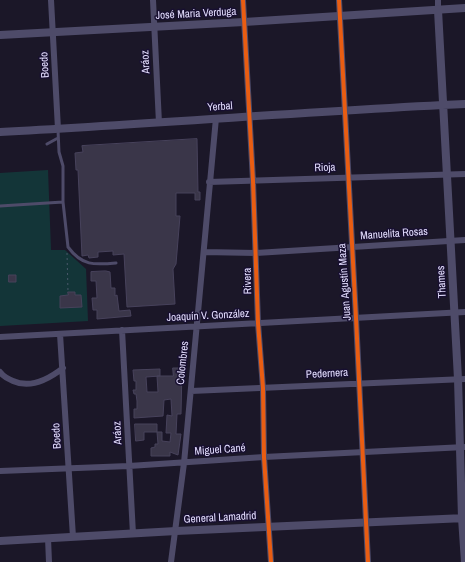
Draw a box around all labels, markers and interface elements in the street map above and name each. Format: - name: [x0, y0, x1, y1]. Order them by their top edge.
- street label: José Maria Verduga: [155, 5, 237, 23]
- street label: Aráoz: [139, 50, 153, 74]
- street label: Boedo: [38, 52, 52, 78]
- street label: Yerbal: [207, 100, 233, 114]
- street label: Rioja: [314, 161, 336, 175]
- street label: Manuelita Rosas: [360, 225, 428, 243]
- street label: Juan Agustín Maza: [336, 243, 354, 321]
- street label: Thames: [435, 265, 449, 299]
- street label: Rivera: [241, 268, 255, 294]
- street label: Joaquín V. González: [166, 307, 250, 325]
- street label: Colombres: [174, 341, 192, 385]
- street label: Pedernera: [306, 366, 348, 382]
- street label: Aráoz: [111, 421, 125, 445]
- street label: Boedo: [50, 423, 64, 449]
- street label: Miguel Cané: [194, 442, 246, 458]
- street label: General Lamadrid: [183, 510, 257, 526]

